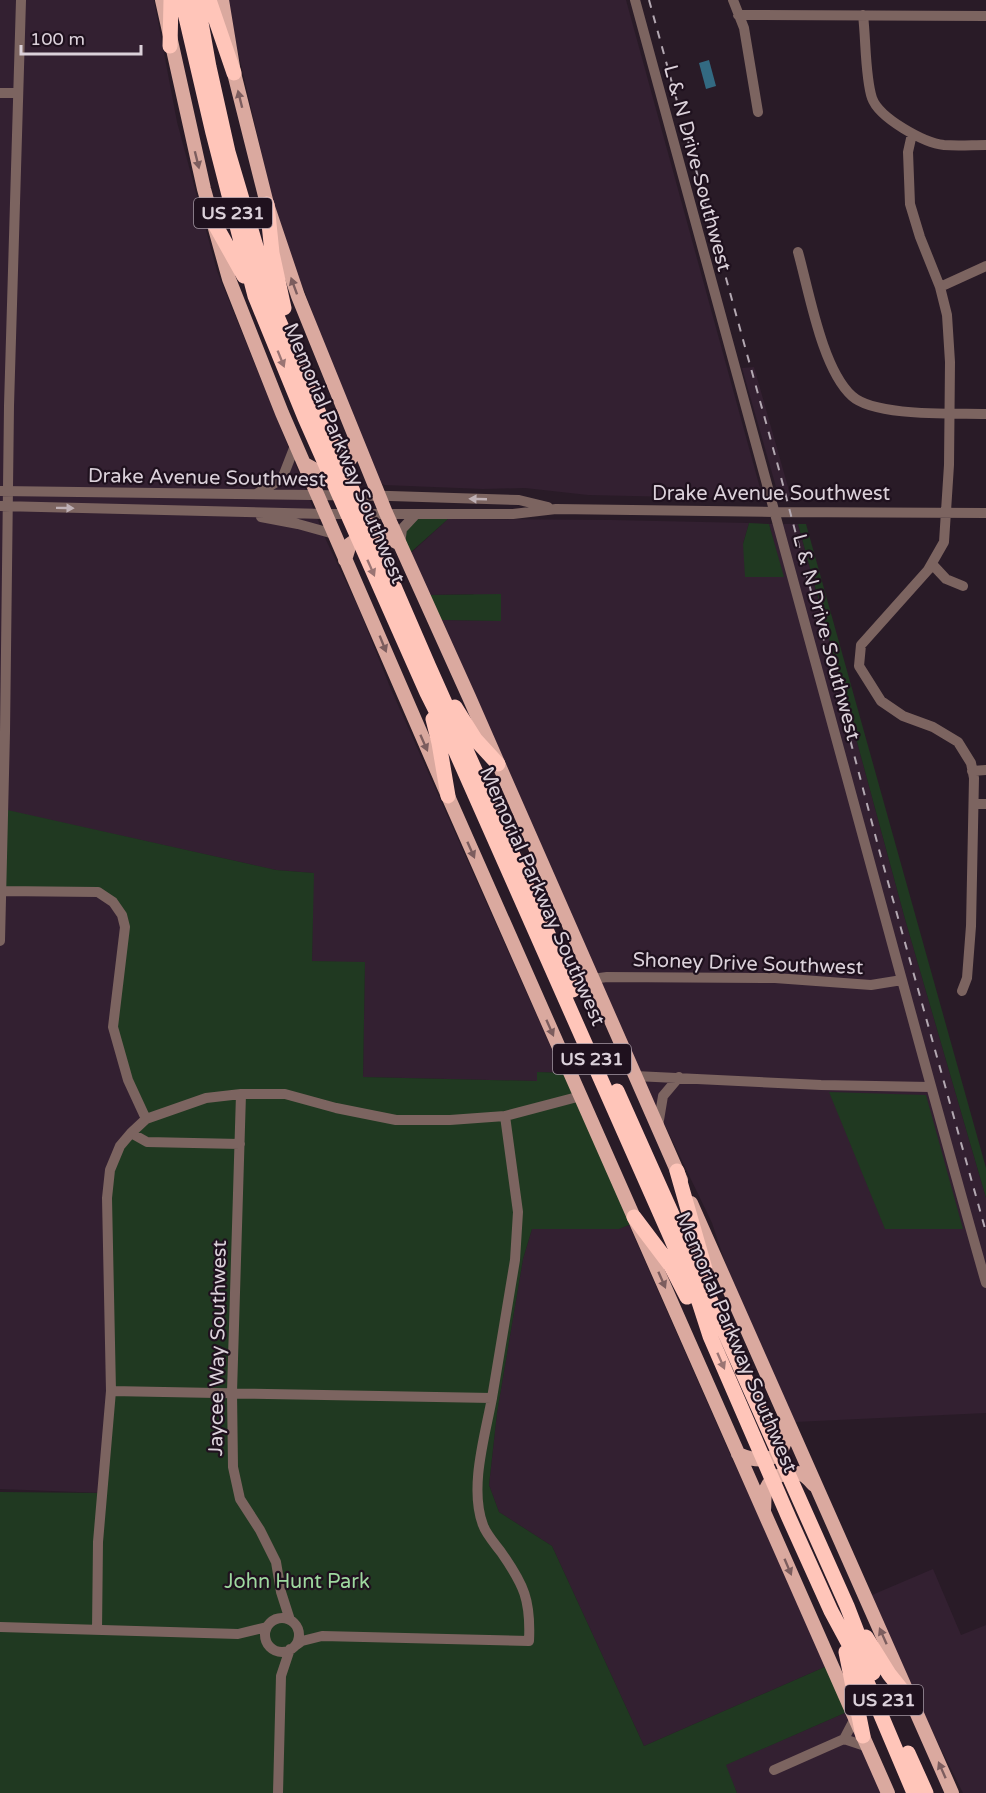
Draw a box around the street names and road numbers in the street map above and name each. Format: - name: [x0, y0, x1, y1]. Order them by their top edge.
- street label: L & N Drive Southwest: [658, 62, 736, 274]
- road number: US 231: [194, 198, 272, 228]
- street label: Memorial Parkway Southwest: [278, 319, 410, 588]
- street label: Drake Avenue Southwest: [88, 464, 327, 492]
- street label: Drake Avenue Southwest: [652, 482, 890, 506]
- street label: L & N Drive Southwest: [787, 531, 865, 743]
- street label: Memorial Parkway Southwest: [474, 763, 610, 1030]
- street label: Shoney Drive Southwest: [632, 948, 864, 980]
- road number: US 231: [553, 1044, 631, 1074]
- street label: Memorial Parkway Southwest: [670, 1208, 802, 1477]
- street label: Jaycee Way Southwest: [204, 1239, 232, 1456]
- road number: US 231: [845, 1685, 923, 1715]

